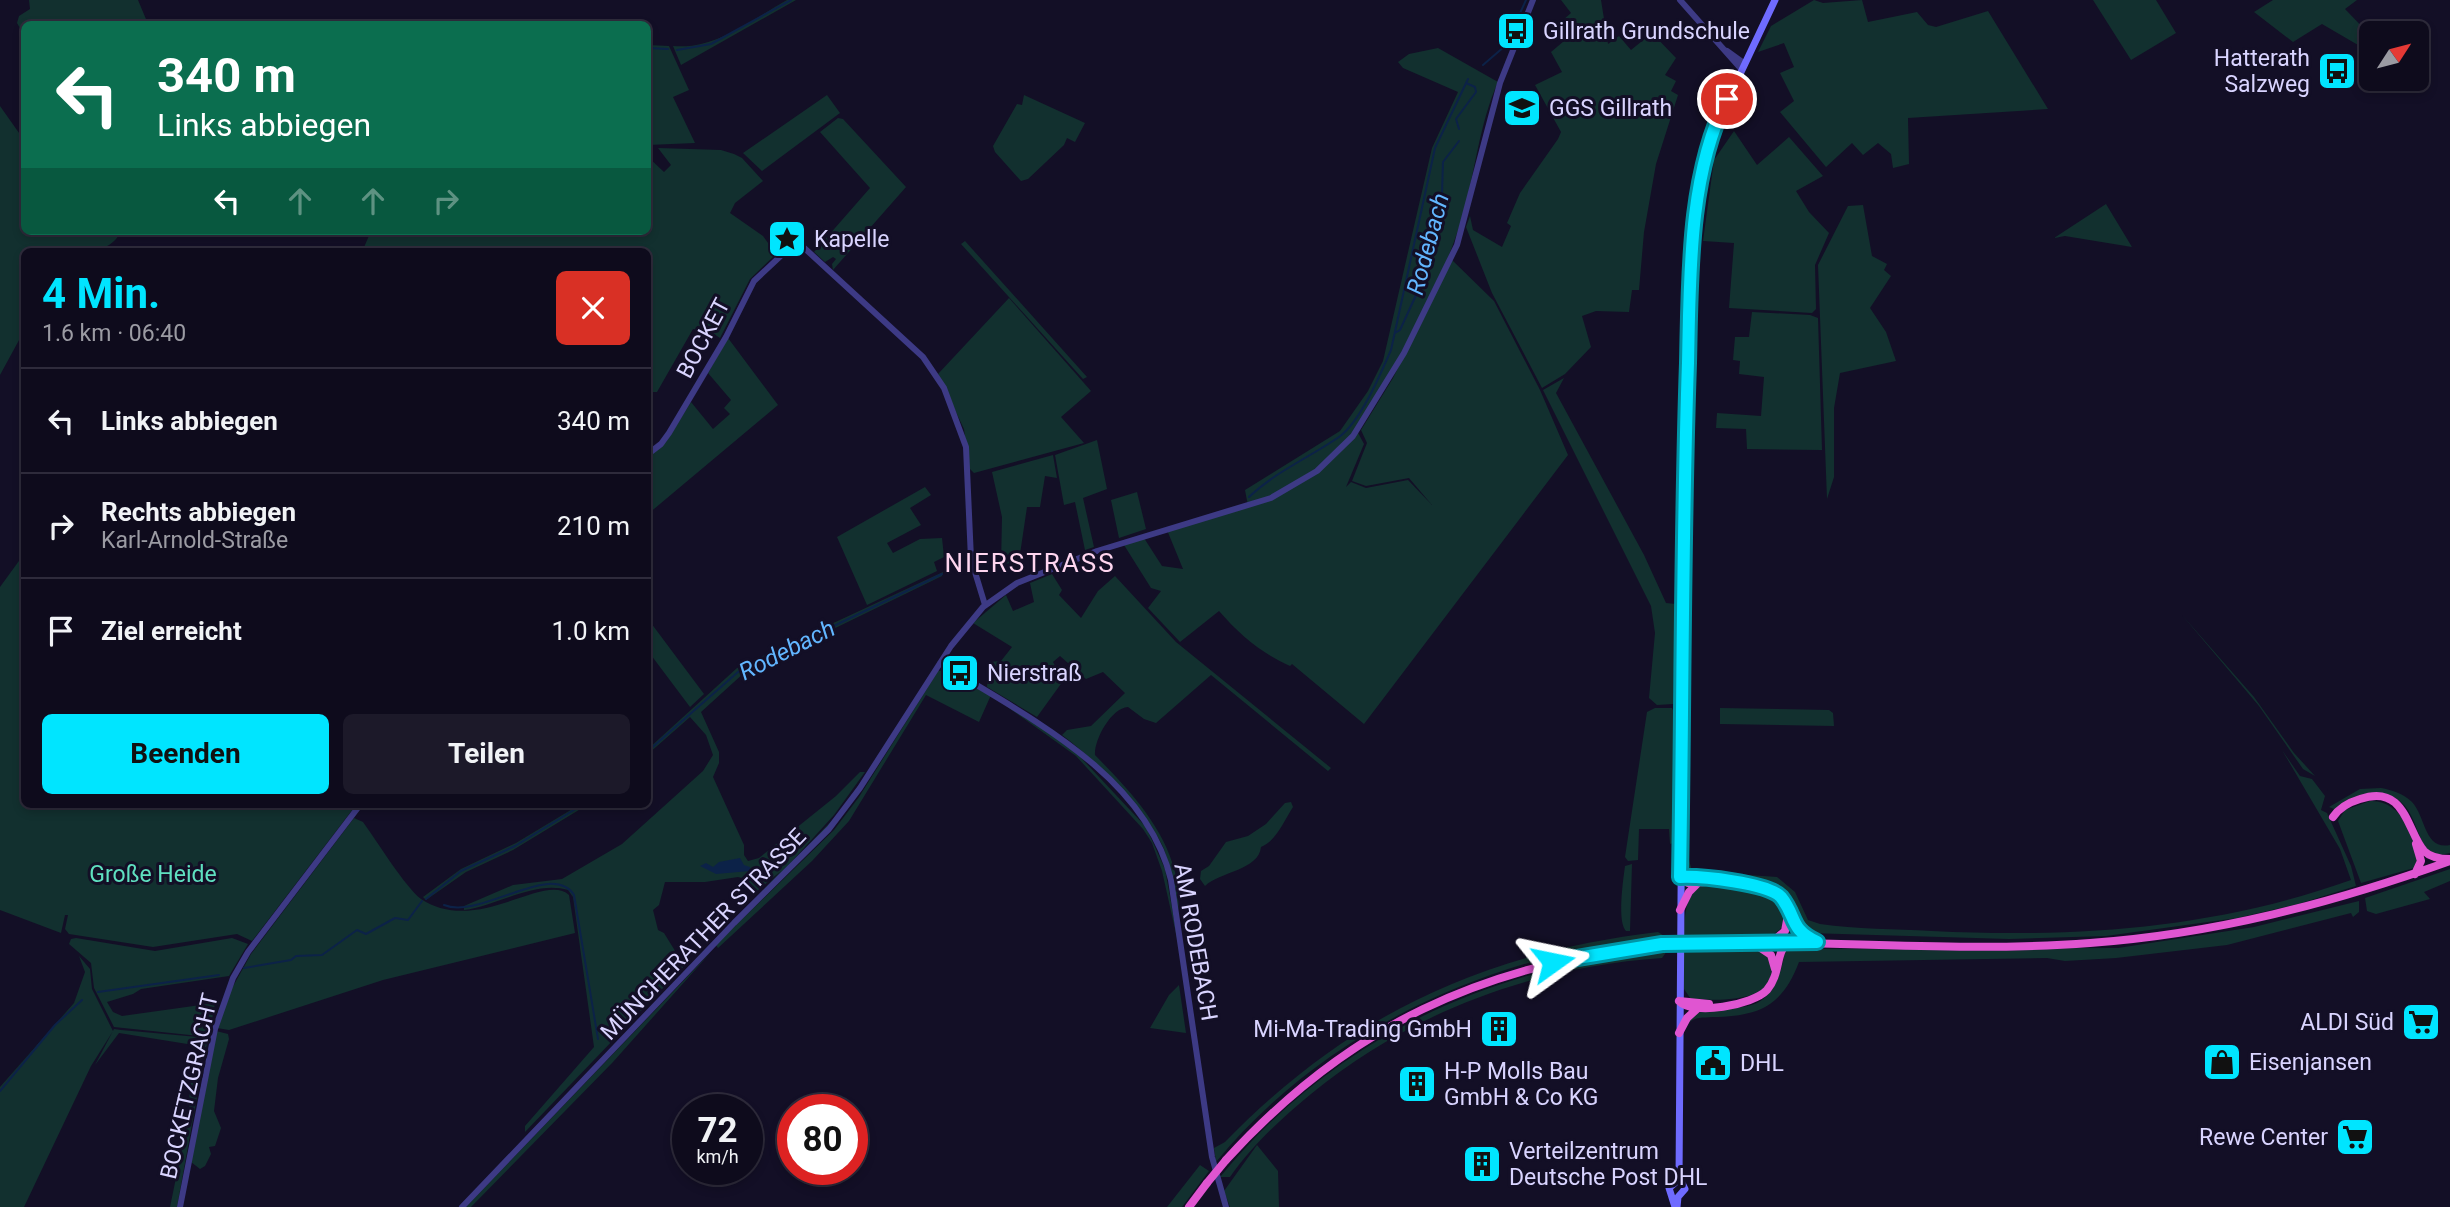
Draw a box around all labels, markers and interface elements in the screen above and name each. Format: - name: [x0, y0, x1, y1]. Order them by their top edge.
- bus stop icon: Gillrath Grundschule: [1495, 10, 1537, 52]
- place label: Gillrath Grundschule: [1543, 18, 1750, 45]
- north arrow: [2359, 21, 2429, 91]
- map controls: [2359, 21, 2429, 91]
- place label: Hatterath Salzweg: [2214, 45, 2310, 98]
- text: 340 m: [157, 47, 296, 104]
- icon: left: [42, 49, 133, 140]
- bus stop icon: Hatterath Salzweg: [2316, 50, 2358, 92]
- pin: [1697, 69, 1757, 129]
- icon: arrive: [1708, 80, 1746, 118]
- school or university icon: GGS Gillrath: [1501, 87, 1543, 129]
- place label: GGS Gillrath: [1549, 95, 1672, 122]
- text: Links abbiegen: [157, 106, 371, 144]
- icon: left: [208, 182, 246, 220]
- icon: ahead: [281, 182, 319, 220]
- icon: ahead: [354, 182, 392, 220]
- icon: right: [427, 182, 465, 220]
- water label: Rodebach: [1401, 190, 1455, 298]
- place icon: Kapelle: [766, 218, 808, 260]
- place label: Kapelle: [814, 226, 889, 253]
- text: 4 Min.: [42, 269, 160, 318]
- button: close: [556, 271, 630, 345]
- street label: BOCKET: [671, 293, 736, 383]
- text: 1.6 km · 06:40: [42, 320, 186, 347]
- icon: left: [42, 402, 80, 440]
- text: Links abbiegen: [101, 406, 278, 436]
- text: 340 m: [557, 406, 630, 436]
- text: Rechts abbiegen: [101, 497, 296, 527]
- icon: right: [42, 507, 80, 545]
- text: 210 m: [557, 511, 630, 541]
- text: Karl-Arnold-Straße: [101, 527, 288, 554]
- district label: NIERSTRASS: [944, 548, 1116, 578]
- icon: arrive: [42, 612, 80, 650]
- water label: Rodebach: [734, 614, 840, 686]
- text: Ziel erreicht: [101, 616, 242, 646]
- text: 1.0 km: [551, 616, 630, 646]
- bus stop icon: Nierstraß: [939, 652, 981, 694]
- place label: Nierstraß: [987, 660, 1082, 687]
- button: Beenden: [42, 714, 329, 794]
- button: Teilen: [343, 714, 630, 794]
- street label: MÜNCHERATHER STRASSE: [594, 822, 812, 1046]
- park label: Große Heide: [89, 861, 217, 888]
- street label: AM RODEBACH: [1168, 861, 1223, 1023]
- position arrow: [1516, 925, 1590, 999]
- street label: BOCKETZGRACHT: [155, 990, 224, 1182]
- supermarket icon: ALDI Süd: [2400, 1001, 2442, 1043]
- building icon: Mi-Ma-Trading GmbH: [1478, 1008, 1520, 1050]
- place label: ALDI Süd: [2300, 1009, 2394, 1036]
- place label: Mi-Ma-Trading GmbH: [1253, 1016, 1472, 1043]
- shop icon: Eisenjansen: [2201, 1041, 2243, 1083]
- public building icon: DHL: [1692, 1042, 1734, 1084]
- place label: Eisenjansen: [2249, 1049, 2372, 1076]
- place label: DHL: [1740, 1050, 1784, 1077]
- place label: H-P Molls Bau GmbH & Co KG: [1444, 1058, 1598, 1111]
- building icon: H-P Molls Bau GmbH & Co KG: [1396, 1063, 1438, 1105]
- speed limit sign: 80: [777, 1094, 868, 1185]
- text: 72: [697, 1110, 738, 1151]
- supermarket icon: Rewe Center: [2334, 1116, 2376, 1158]
- place label: Rewe Center: [2199, 1124, 2328, 1151]
- place label: Verteilzentrum Deutsche Post DHL: [1509, 1138, 1707, 1191]
- building icon: Verteilzentrum Deutsche Post DHL: [1461, 1143, 1503, 1185]
- text: km/h: [696, 1146, 739, 1167]

